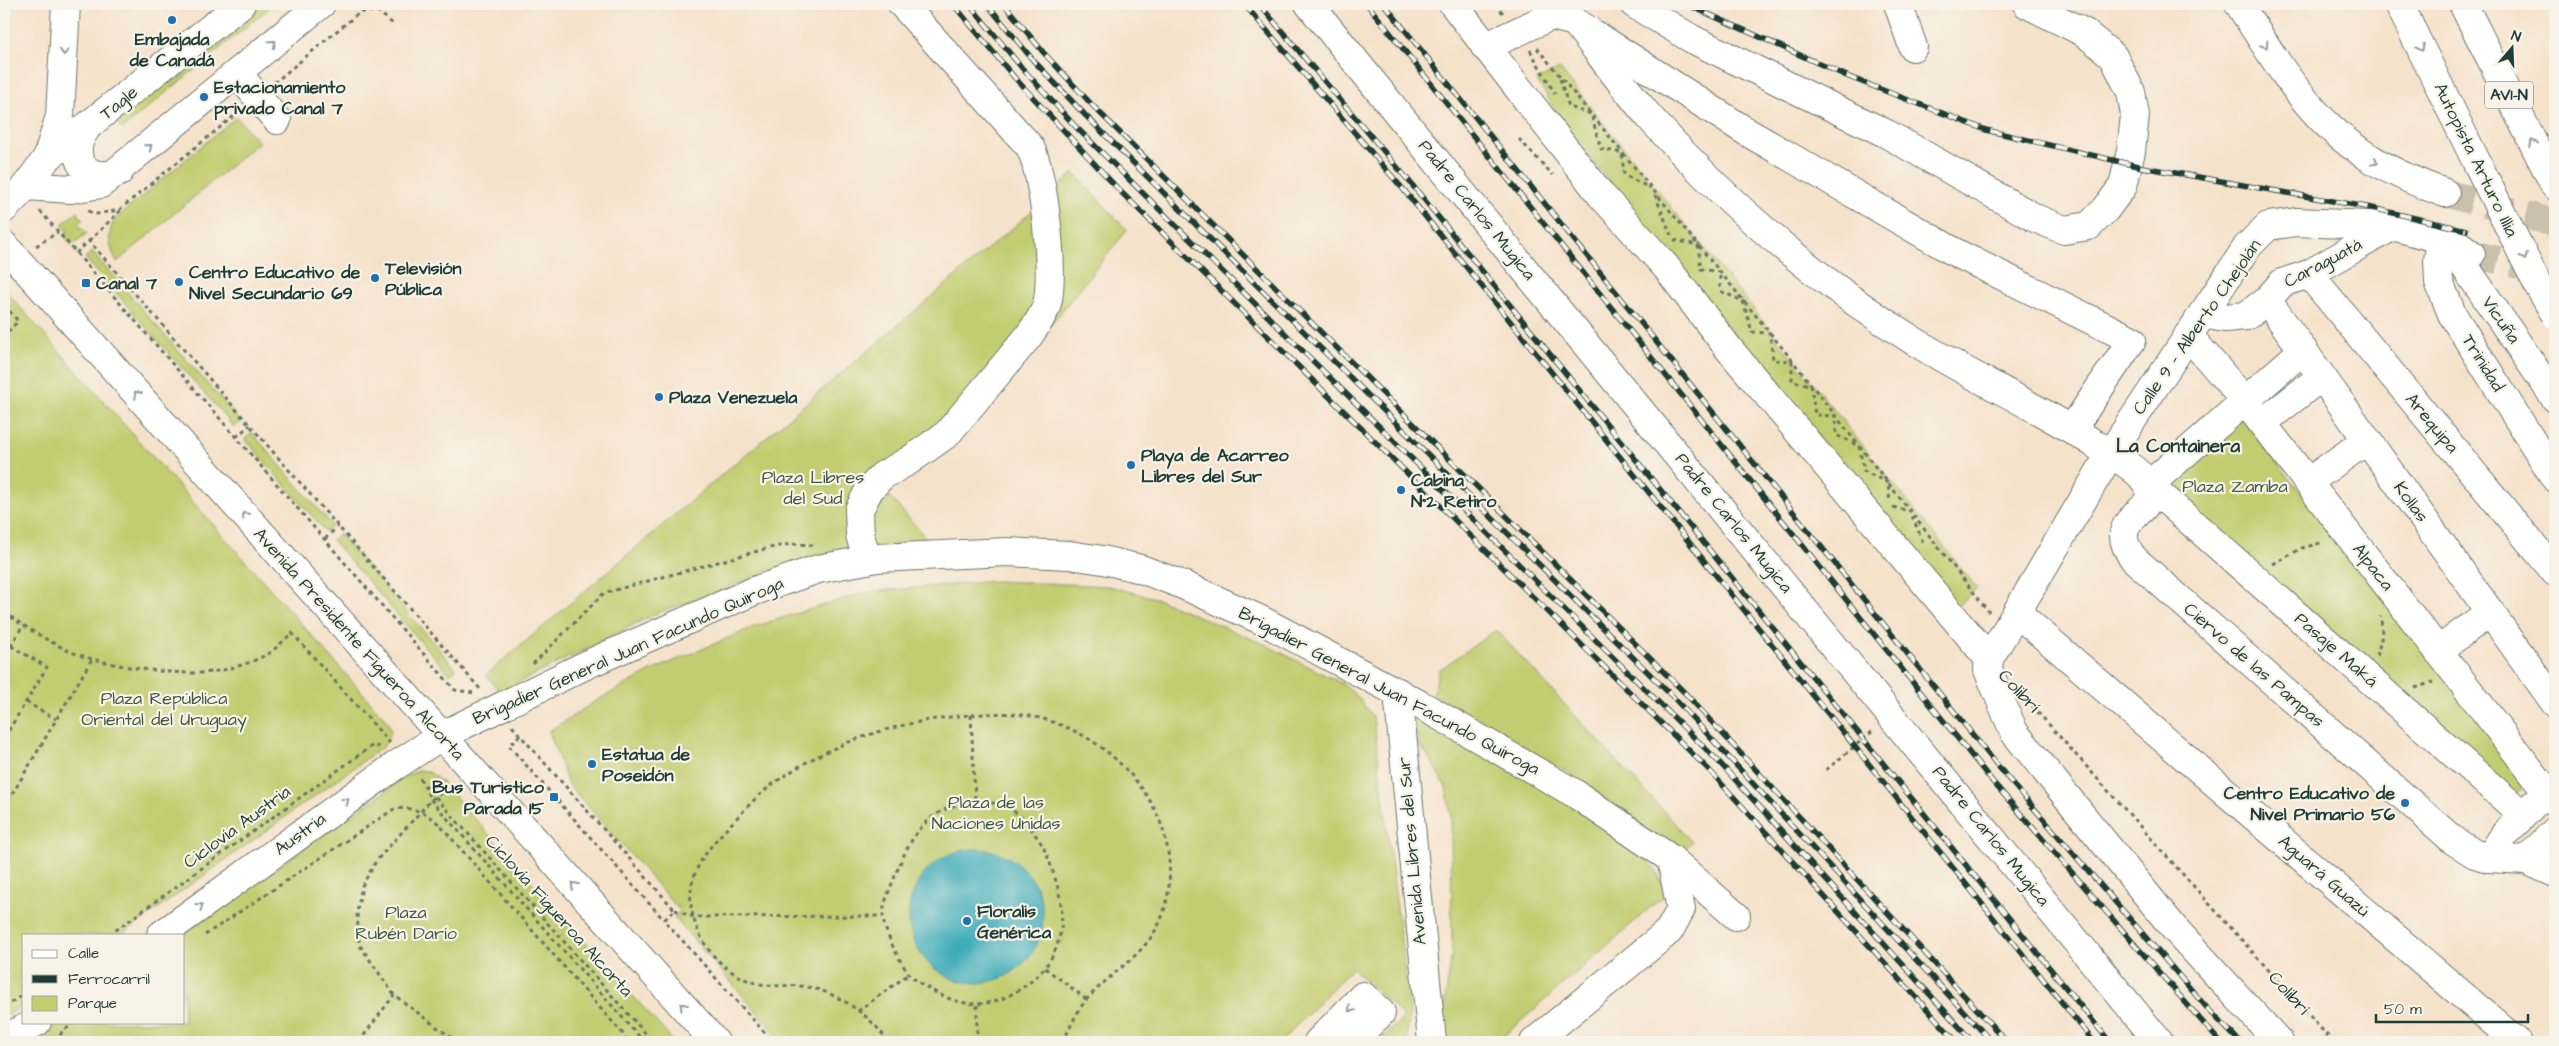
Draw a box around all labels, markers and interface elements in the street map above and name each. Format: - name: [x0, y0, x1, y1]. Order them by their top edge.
- marker: Embajada de Canadá: [166, 14, 178, 26]
- north arrow: [2486, 22, 2536, 72]
- text: N: [2508, 26, 2524, 48]
- place label: Embajada de Canadá: [129, 27, 215, 73]
- one-way arrow: [2259, 39, 2269, 48]
- one-way arrow: [268, 40, 277, 49]
- one-way arrow: [2415, 42, 2425, 51]
- one-way arrow: [58, 49, 69, 57]
- place label: Estacionamiento privado Canal 7: [214, 75, 346, 121]
- street label: Autopista Arturo Illia: [2428, 79, 2524, 241]
- street label: Tagle: [95, 80, 144, 127]
- road number: AV1-N: [2485, 82, 2533, 108]
- marker: Estacionamiento privado Canal 7: [198, 91, 210, 103]
- street label: Padre Carlos Mugica: [1412, 134, 1542, 286]
- one-way arrow: [2529, 139, 2539, 148]
- one-way arrow: [143, 144, 152, 153]
- one-way arrow: [2370, 155, 2379, 165]
- street label: Caraguatá: [2280, 232, 2367, 295]
- street label: Calle 9 - Alberto Chejolán: [2127, 234, 2267, 420]
- one-way arrow: [2518, 252, 2528, 261]
- place label: Televisión Pública: [384, 256, 461, 302]
- place label: Centro Educativo de Nivel Secundario 69: [189, 260, 360, 306]
- place label: Canal 7: [96, 271, 158, 296]
- marker: Televisión Pública: [369, 272, 381, 284]
- marker: Centro Educativo de Nivel Secundario 69: [173, 276, 185, 288]
- marker: Canal 7: [80, 277, 92, 289]
- street label: Vicuña: [2476, 291, 2526, 349]
- street label: Trinidad: [2456, 330, 2510, 396]
- place label: Plaza Venezuela: [669, 385, 798, 410]
- street label: Arequipa: [2399, 388, 2465, 458]
- one-way arrow: [134, 391, 143, 400]
- marker: Plaza Venezuela: [653, 391, 665, 403]
- district label: La Containera: [2116, 433, 2240, 460]
- place label: Playa de Acarreo Libres del Sur: [1141, 443, 1290, 489]
- street label: Padre Carlos Mugica: [1669, 447, 1799, 599]
- marker: Playa de Acarreo Libres del Sur: [1125, 459, 1137, 471]
- park label: Plaza Libres del Sud: [762, 465, 864, 511]
- place label: Cabina N°2 Retiro: [1411, 468, 1497, 514]
- park label: Plaza Zamba: [2182, 474, 2288, 499]
- street label: Kollas: [2388, 476, 2434, 528]
- marker: Cabina N°2 Retiro: [1395, 484, 1407, 496]
- one-way arrow: [242, 512, 251, 521]
- street label: Avenida Presidente Figueroa Alcorta: [247, 522, 470, 766]
- street label: Alpaca: [2346, 538, 2400, 596]
- street label: Brigadier General Juan Facundo Quiroga: [469, 571, 788, 732]
- street label: Ciervo de las Pampas: [2178, 597, 2330, 733]
- street label: Brigadier General Juan Facundo Quiroga: [1234, 601, 1544, 782]
- street label: Pasaje Maká: [2289, 607, 2383, 693]
- street label: Colibrí: [1992, 664, 2046, 718]
- park label: Plaza República Oriental del Uruguay: [81, 686, 247, 733]
- place label: Estatua de Poseidón: [602, 742, 690, 788]
- street label: Avenida Libres del Sur: [1391, 756, 1433, 946]
- marker: Estatua de Poseidón: [586, 758, 598, 770]
- street label: Padre Carlos Mugica: [1926, 760, 2056, 912]
- place label: Bus Turistico Parada 15: [432, 775, 545, 821]
- street label: Ciclovía Austria: [178, 780, 296, 874]
- place label: Centro Educativo de Nivel Primario 56: [2224, 781, 2396, 827]
- park label: Plaza de las Naciones Unidas: [932, 790, 1060, 836]
- marker: Bus Turistico Parada 15: [548, 791, 560, 803]
- marker: Centro Educativo de Nivel Primario 56: [2399, 797, 2411, 809]
- one-way arrow: [340, 798, 350, 807]
- street label: Austria: [269, 807, 331, 861]
- street label: Aguará Guazú: [2272, 829, 2375, 924]
- street label: Ciclovía Figueroa Alcorta: [479, 830, 639, 1003]
- one-way arrow: [571, 881, 580, 890]
- place label: Floralis Genérica: [977, 899, 1052, 945]
- park label: Plaza Rubén Darío: [355, 900, 457, 946]
- one-way arrow: [194, 903, 204, 912]
- marker: Floralis Genérica: [961, 915, 973, 927]
- legend: [22, 934, 185, 1024]
- text: Calle: [68, 943, 99, 964]
- street label: Colibrí: [2263, 966, 2316, 1021]
- text: Ferrocarril: [68, 969, 150, 990]
- scale bar: [2376, 991, 2529, 1023]
- text: Parque: [68, 993, 117, 1014]
- text: 50 m: [2384, 999, 2422, 1020]
- one-way arrow: [680, 1002, 689, 1011]
- one-way arrow: [1348, 1003, 1357, 1012]

